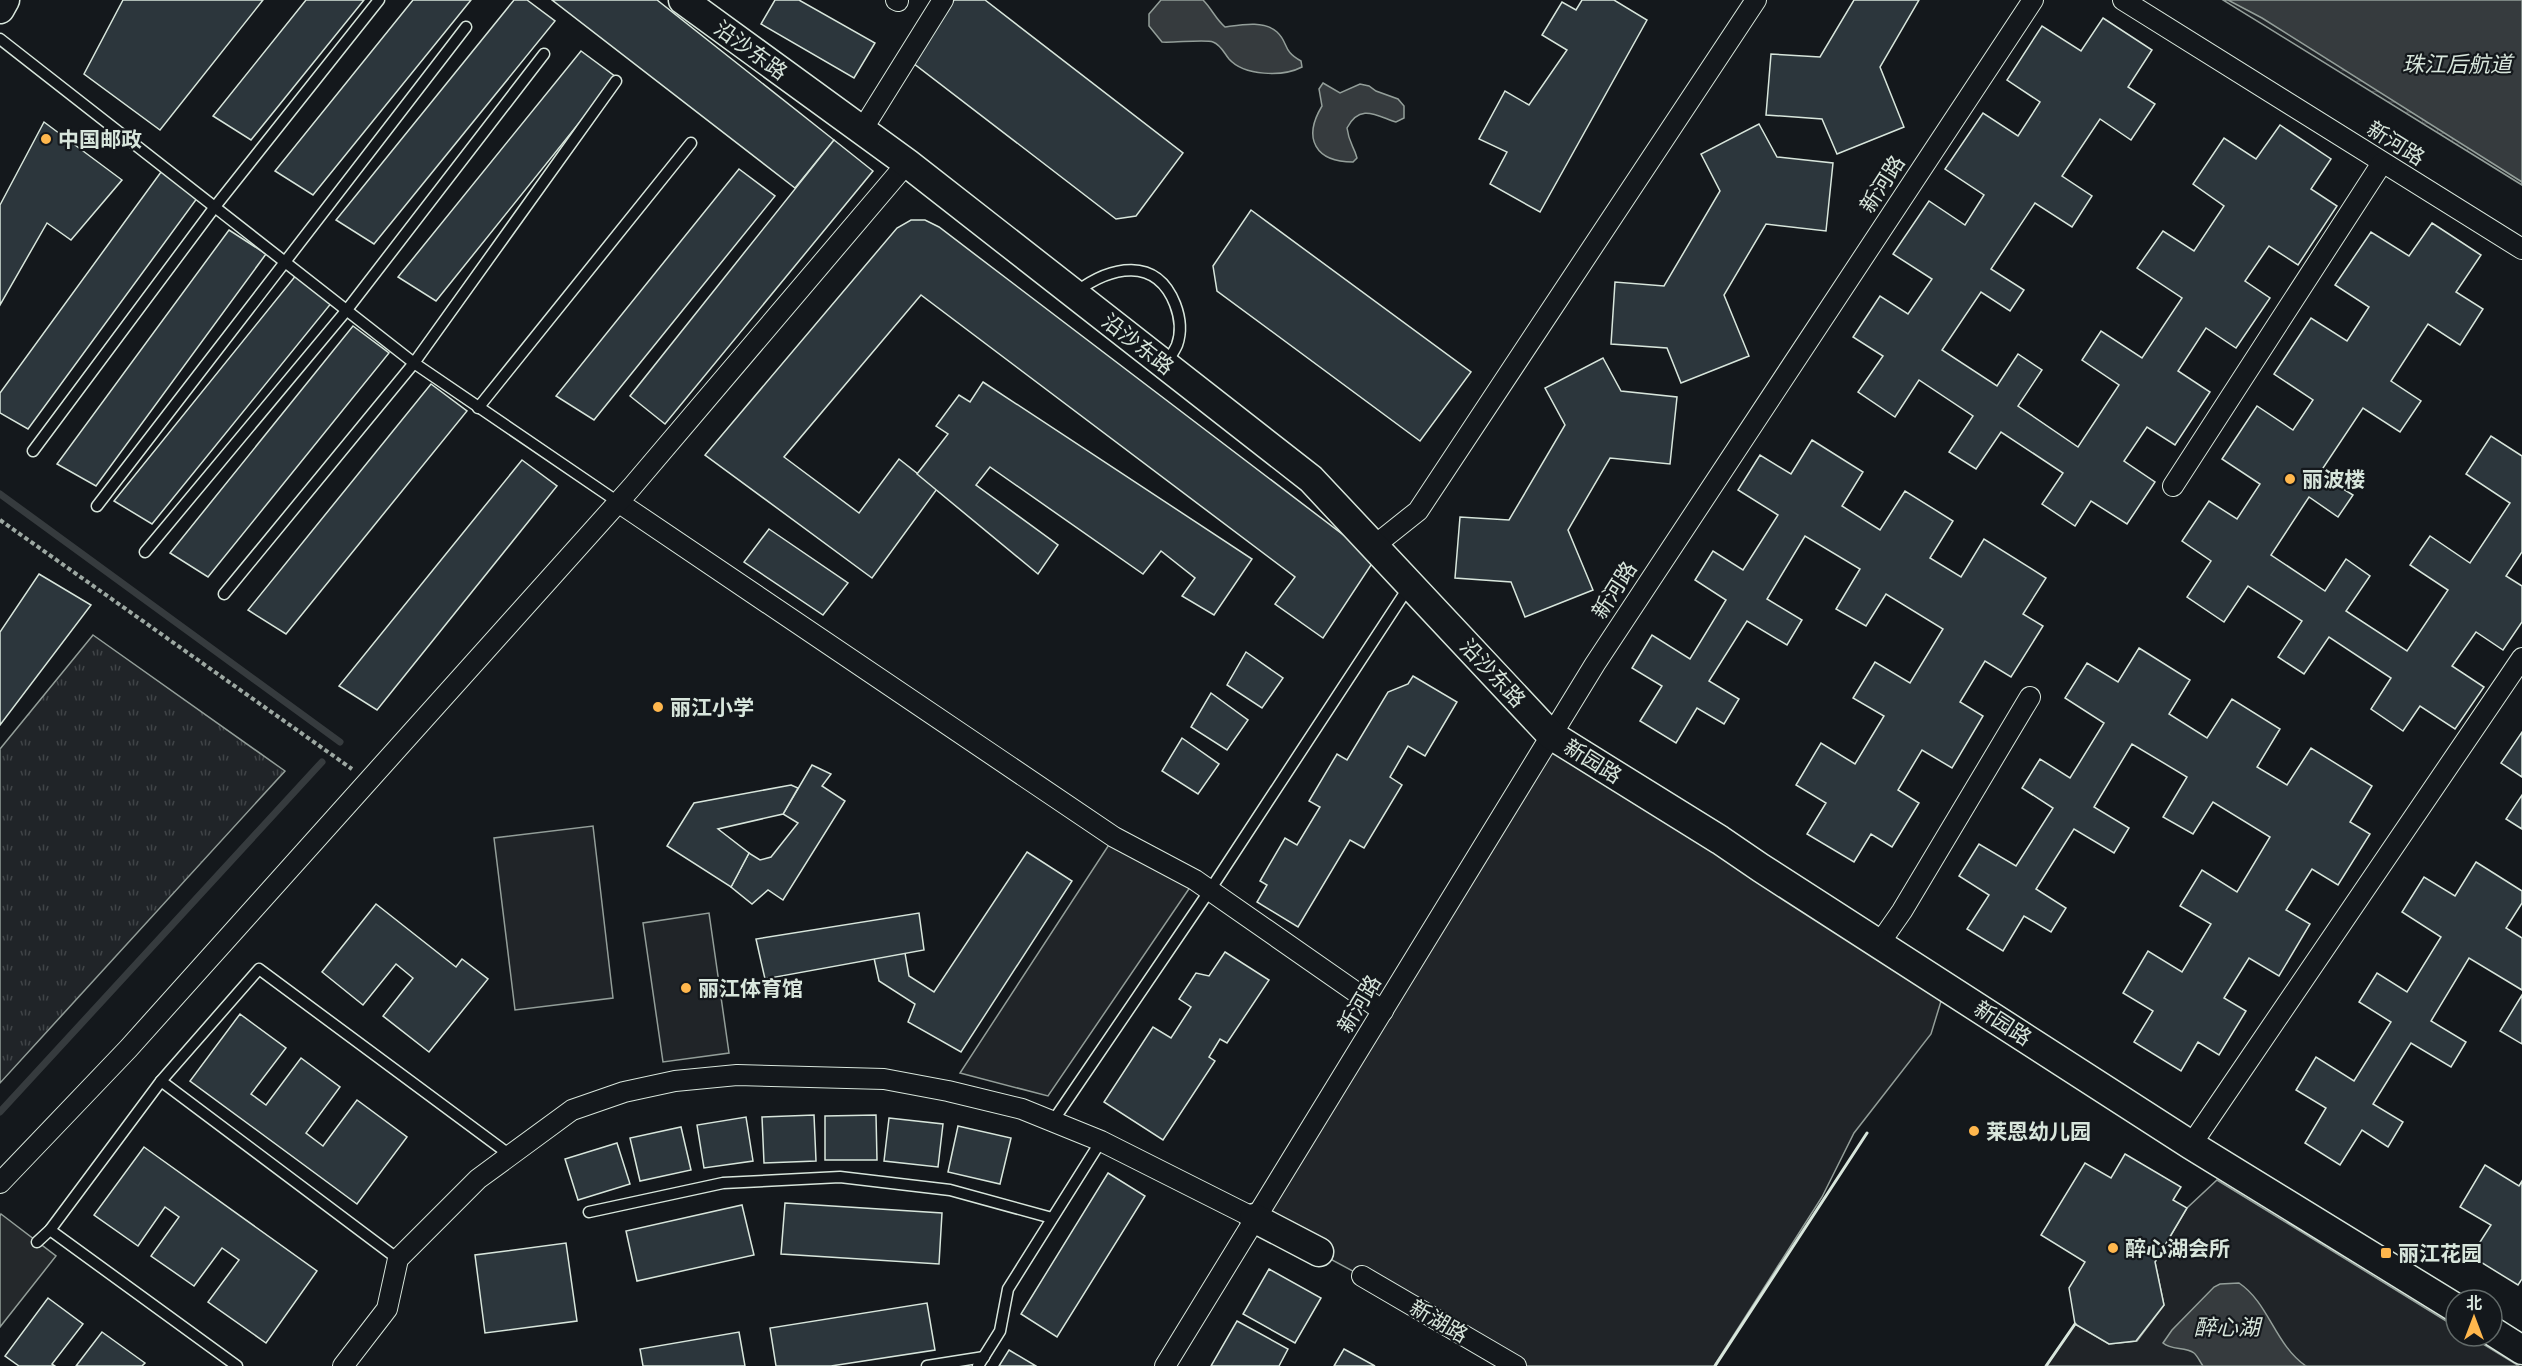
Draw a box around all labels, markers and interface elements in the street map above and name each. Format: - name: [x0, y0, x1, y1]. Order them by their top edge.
- street label: 沿沙东路: [710, 15, 792, 85]
- water label: 珠江后航道: [2402, 51, 2515, 77]
- street label: 新河路: [2363, 116, 2429, 170]
- place label: 中国邮政: [58, 127, 142, 152]
- marker: 中国邮政: [39, 132, 53, 146]
- street label: 新河路: [1854, 151, 1910, 217]
- street label: 沿沙东路: [1097, 308, 1179, 380]
- place label: 丽波楼: [2302, 467, 2365, 492]
- marker: 丽波楼: [2283, 472, 2297, 486]
- street label: 新河路: [1586, 557, 1642, 623]
- street label: 沿沙东路: [1455, 634, 1531, 712]
- place label: 丽江小学: [670, 695, 754, 720]
- marker: 丽江小学: [651, 700, 665, 714]
- street label: 新园路: [1560, 734, 1626, 788]
- street label: 新河路: [1332, 971, 1386, 1037]
- place label: 丽江体育馆: [698, 976, 803, 1001]
- marker: 丽江体育馆: [679, 981, 693, 995]
- street label: 新园路: [1970, 995, 2036, 1051]
- place label: 莱恩幼儿园: [1986, 1119, 2091, 1144]
- marker: 莱恩幼儿园: [1967, 1124, 1981, 1138]
- place label: 醉心湖会所: [2125, 1236, 2230, 1261]
- marker: 醉心湖会所: [2106, 1241, 2120, 1255]
- place label: 丽江花园: [2398, 1241, 2482, 1266]
- marker: 丽江花园: [2379, 1246, 2393, 1260]
- north arrow: [2444, 1288, 2504, 1348]
- street label: 新湖路: [1405, 1294, 1473, 1348]
- text: 北: [2466, 1294, 2482, 1313]
- water label: 醉心湖: [2194, 1314, 2263, 1340]

